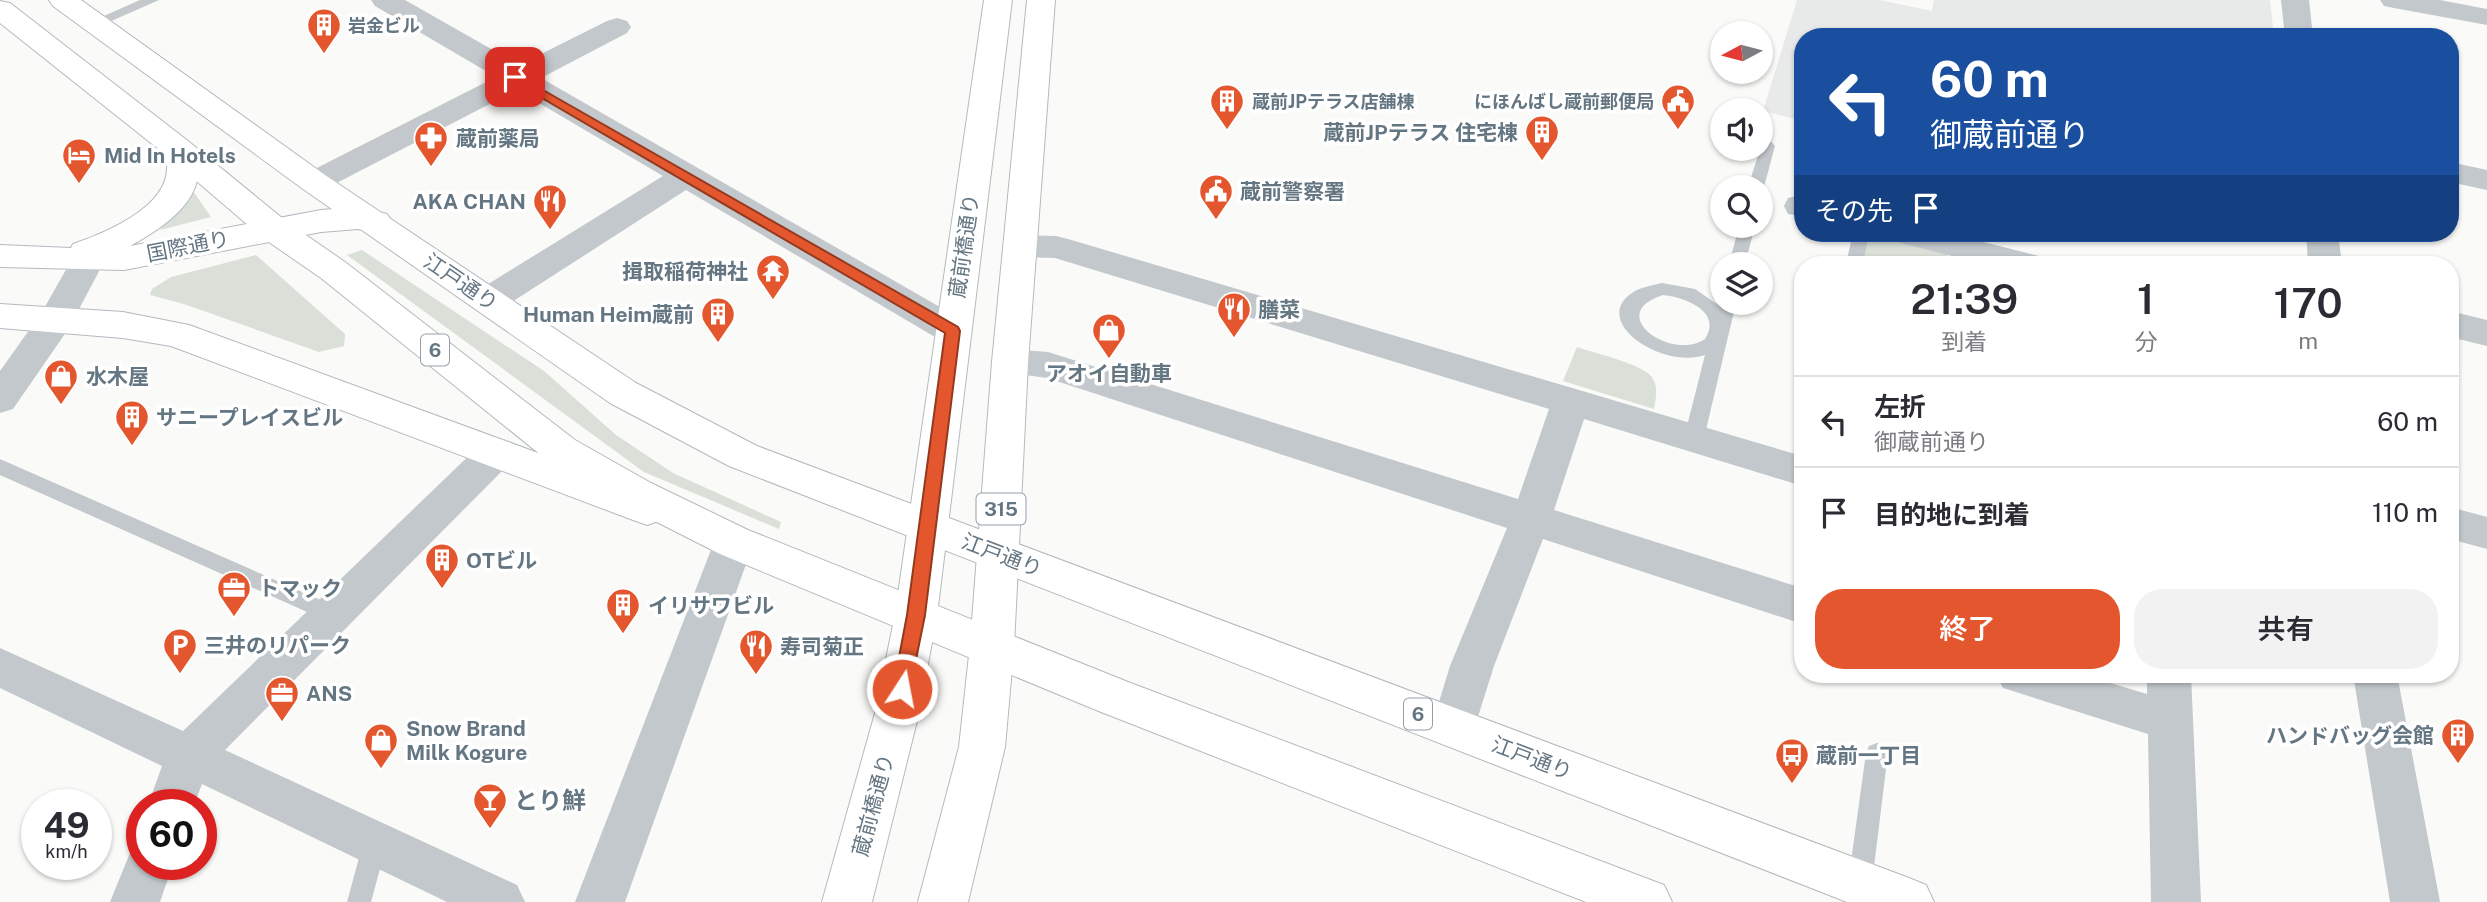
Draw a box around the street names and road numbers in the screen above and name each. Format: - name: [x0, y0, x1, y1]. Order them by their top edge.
- street label: 蔵前橋通り: [944, 192, 984, 300]
- street label: 国際通り: [144, 226, 232, 266]
- street label: 江戸通り: [419, 248, 503, 316]
- road number: 6: [421, 334, 449, 366]
- road number: 315: [976, 494, 1026, 524]
- street label: 江戸通り: [958, 528, 1046, 582]
- road number: 6: [1404, 698, 1432, 730]
- street label: 江戸通り: [1488, 731, 1576, 785]
- street label: 蔵前橋通り: [847, 751, 899, 859]

